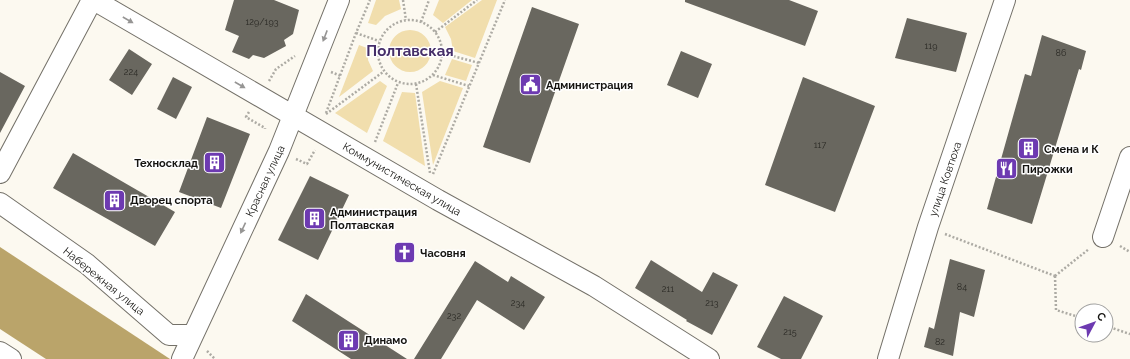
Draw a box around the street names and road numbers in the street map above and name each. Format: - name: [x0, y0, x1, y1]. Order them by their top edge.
- street label: Коммунистическая улица: [340, 140, 463, 219]
- street label: улица Ковтюха: [927, 140, 964, 218]
- street label: Красная улица: [243, 143, 288, 219]
- street label: Набережная улица: [60, 245, 147, 318]

